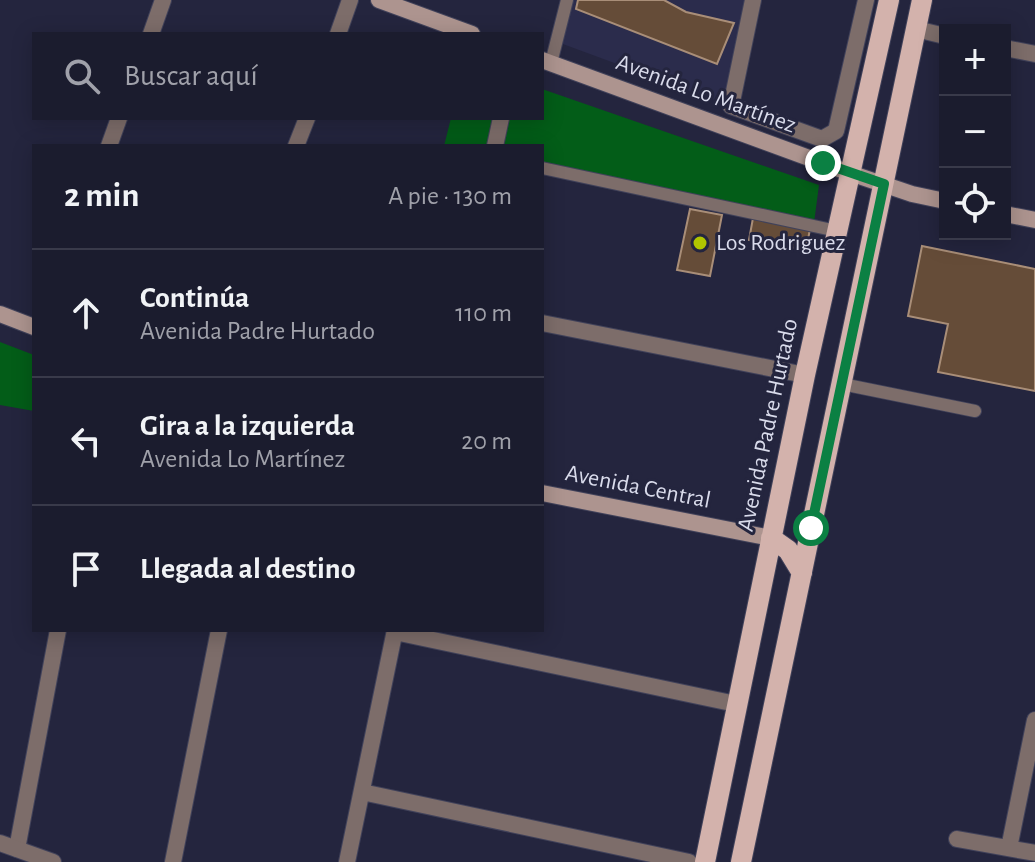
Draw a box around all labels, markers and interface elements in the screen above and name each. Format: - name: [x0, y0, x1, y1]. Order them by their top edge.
- map controls: [939, 24, 1011, 240]
- button: +: [939, 24, 1011, 96]
- search box: [32, 32, 544, 120]
- street label: Avenida Lo Martínez: [613, 50, 799, 138]
- icon: search: [60, 54, 104, 98]
- text: Buscar aquí: [124, 61, 258, 91]
- button: −: [939, 96, 1011, 168]
- route end: [805, 145, 841, 181]
- button: locate: [939, 168, 1011, 240]
- text: 2 min: [64, 179, 139, 213]
- text: A pie · 130 m: [388, 183, 512, 209]
- place label: Los Rodriguez: [716, 231, 845, 255]
- marker: Los Rodriguez: [691, 234, 709, 252]
- text: Continúa: [140, 283, 249, 313]
- icon: ahead: [64, 291, 108, 335]
- text: 110 m: [455, 300, 512, 326]
- street label: Avenida Padre Hurtado: [734, 316, 802, 534]
- text: Avenida Padre Hurtado: [140, 318, 375, 344]
- text: Gira a la izquierda: [140, 411, 355, 441]
- icon: left: [64, 419, 108, 463]
- text: 20 m: [461, 428, 512, 454]
- text: Avenida Lo Martínez: [140, 446, 345, 472]
- street label: Avenida Central: [563, 461, 713, 513]
- route start: [793, 510, 829, 546]
- icon: arrive: [64, 547, 108, 591]
- text: Llegada al destino: [140, 554, 356, 584]

